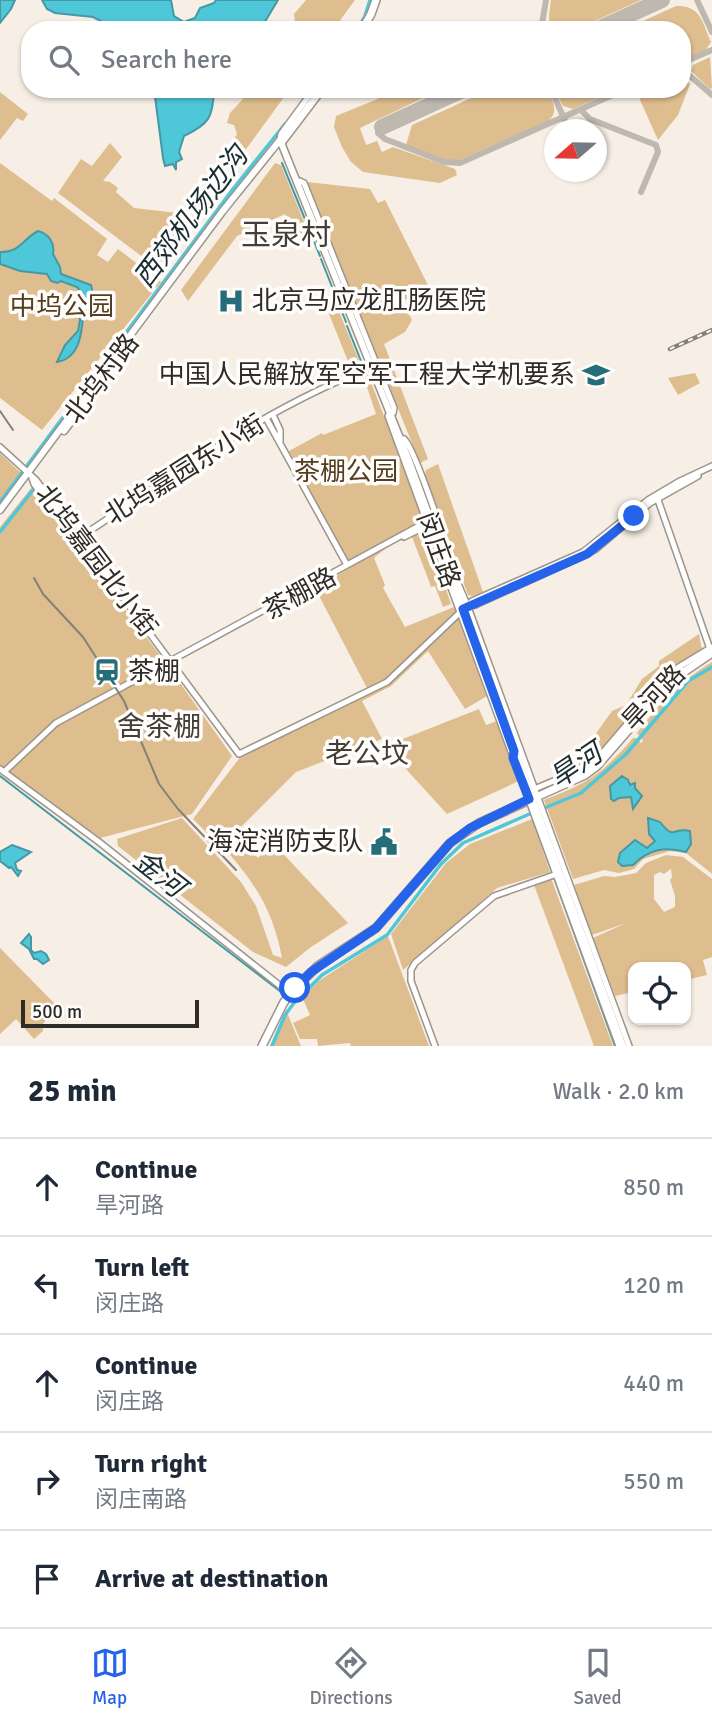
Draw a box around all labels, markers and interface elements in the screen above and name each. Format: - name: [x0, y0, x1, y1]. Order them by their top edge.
- search box: [21, 21, 691, 98]
- icon: search: [45, 41, 83, 79]
- text: Search here: [101, 44, 232, 76]
- north arrow: [544, 119, 607, 182]
- water label: 西郊机场边沟: [127, 137, 257, 294]
- district label: 玉泉村: [241, 217, 331, 254]
- place label: 北京马应龙肛肠医院: [252, 285, 486, 317]
- hospital icon: 北京马应龙肛肠医院: [216, 286, 246, 316]
- park label: 中坞公园: [10, 291, 114, 323]
- street label: 北坞村路: [58, 328, 146, 430]
- place label: 中国人民解放军空军工程大学机要系: [159, 359, 575, 391]
- school or university icon: 中国人民解放军空军工程大学机要系: [581, 360, 611, 390]
- street label: 北坞嘉园东小街: [99, 408, 271, 532]
- park label: 茶棚公园: [294, 456, 398, 488]
- street label: 北坞嘉园北小街: [28, 479, 164, 643]
- route end: [618, 500, 649, 531]
- street label: 闵庄路: [410, 508, 466, 592]
- street label: 茶棚路: [258, 561, 342, 627]
- place label: 茶棚: [128, 656, 180, 688]
- station icon: 茶棚: [92, 657, 122, 687]
- street label: 旱河路: [616, 659, 692, 737]
- district label: 舍茶棚: [117, 710, 201, 744]
- water label: 旱河: [543, 733, 613, 796]
- district label: 老公坟: [325, 737, 409, 771]
- place label: 海淀消防支队: [207, 826, 363, 858]
- public building icon: 海淀消防支队: [369, 827, 399, 857]
- water label: 金河: [126, 843, 195, 908]
- map controls: [628, 962, 691, 1025]
- button: locate: [628, 962, 691, 1025]
- route start: [279, 972, 310, 1003]
- scale bar: [21, 997, 200, 1029]
- text: 500 m: [32, 1000, 82, 1024]
- text: 25 min: [28, 1073, 117, 1110]
- text: Walk · 2.0 km: [552, 1077, 684, 1106]
- text: Continue: [95, 1154, 197, 1186]
- icon: ahead: [28, 1168, 66, 1206]
- text: 850 m: [623, 1173, 684, 1202]
- text: 旱河路: [95, 1191, 164, 1220]
- text: Turn left: [95, 1252, 189, 1284]
- icon: left: [28, 1266, 66, 1304]
- text: 120 m: [623, 1271, 684, 1300]
- text: 闵庄路: [95, 1289, 164, 1318]
- text: Continue: [95, 1350, 197, 1382]
- icon: ahead: [28, 1364, 66, 1402]
- text: 440 m: [623, 1369, 684, 1398]
- text: 闵庄路: [95, 1387, 164, 1416]
- text: Turn right: [95, 1448, 207, 1480]
- icon: right: [28, 1462, 66, 1500]
- text: 550 m: [623, 1467, 684, 1496]
- text: 闵庄南路: [95, 1485, 187, 1514]
- icon: arrive: [28, 1560, 66, 1598]
- text: Arrive at destination: [95, 1563, 328, 1595]
- tab: Map: [91, 1644, 129, 1710]
- tab: Directions: [310, 1644, 393, 1710]
- tab: Saved: [574, 1644, 621, 1710]

